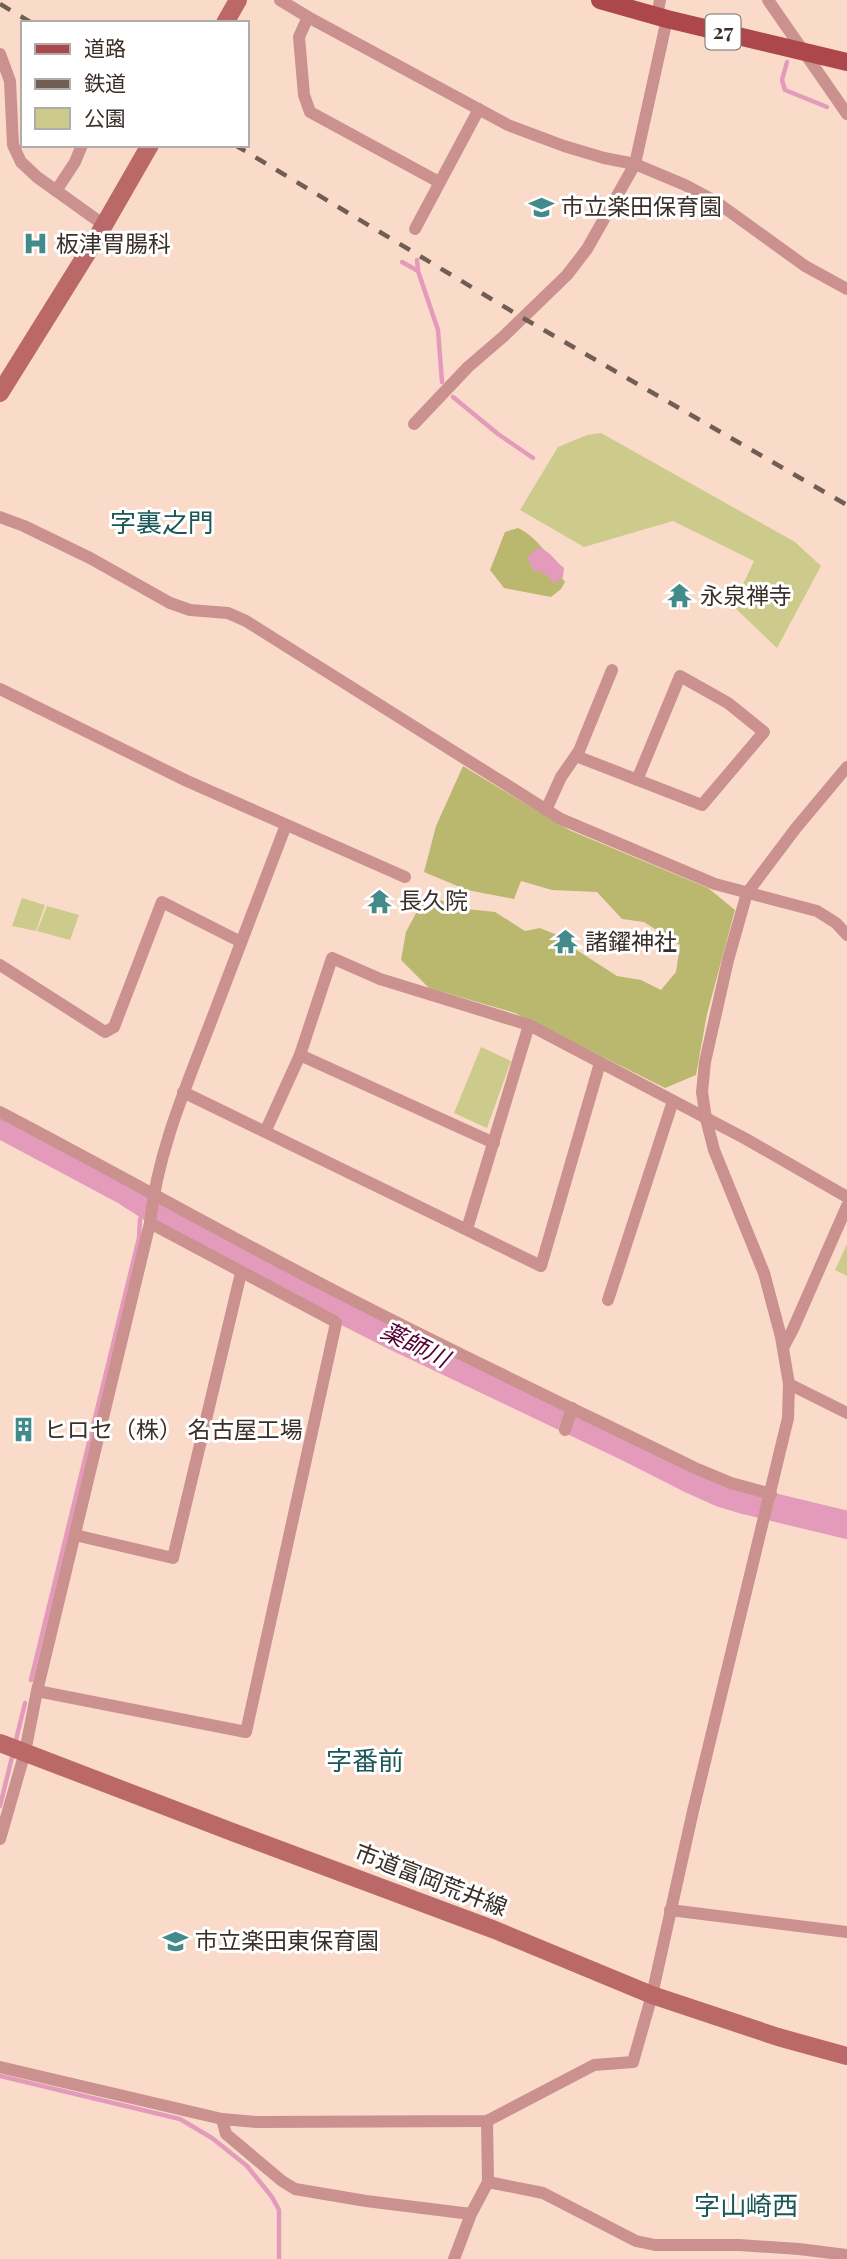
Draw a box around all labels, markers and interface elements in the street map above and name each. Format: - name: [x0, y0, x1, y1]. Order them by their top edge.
- road number: 27: [706, 14, 740, 50]
- legend: [21, 21, 248, 147]
- text: 道路: [84, 33, 126, 61]
- text: 鉄道: [84, 68, 126, 96]
- text: 公園: [84, 103, 126, 131]
- place label: 市立楽田保育園: [561, 190, 722, 221]
- school or university icon: 市立楽田保育園: [527, 193, 555, 221]
- place label: 板津胃腸科: [56, 227, 171, 258]
- hospital icon: 板津胃腸科: [22, 230, 50, 258]
- district label: 字裏之門: [110, 504, 214, 539]
- place label: 永泉禅寺: [700, 579, 792, 610]
- temple icon: 永泉禅寺: [666, 582, 694, 610]
- place label: 長久院: [399, 884, 468, 915]
- temple icon: 長久院: [365, 887, 393, 915]
- place label: 諸鑃神社: [585, 925, 677, 956]
- temple icon: 諸鑃神社: [551, 928, 579, 956]
- water label: 薬師川: [377, 1313, 458, 1375]
- place label: ヒロセ（株） 名古屋工場: [44, 1413, 303, 1444]
- building icon: ヒロセ（株） 名古屋工場: [10, 1416, 38, 1444]
- district label: 字番前: [326, 1742, 404, 1777]
- street label: 市道富岡荒井線: [351, 1835, 512, 1922]
- place label: 市立楽田東保育園: [195, 1924, 379, 1955]
- school or university icon: 市立楽田東保育園: [161, 1927, 189, 1955]
- district label: 字山崎西: [694, 2187, 798, 2222]

